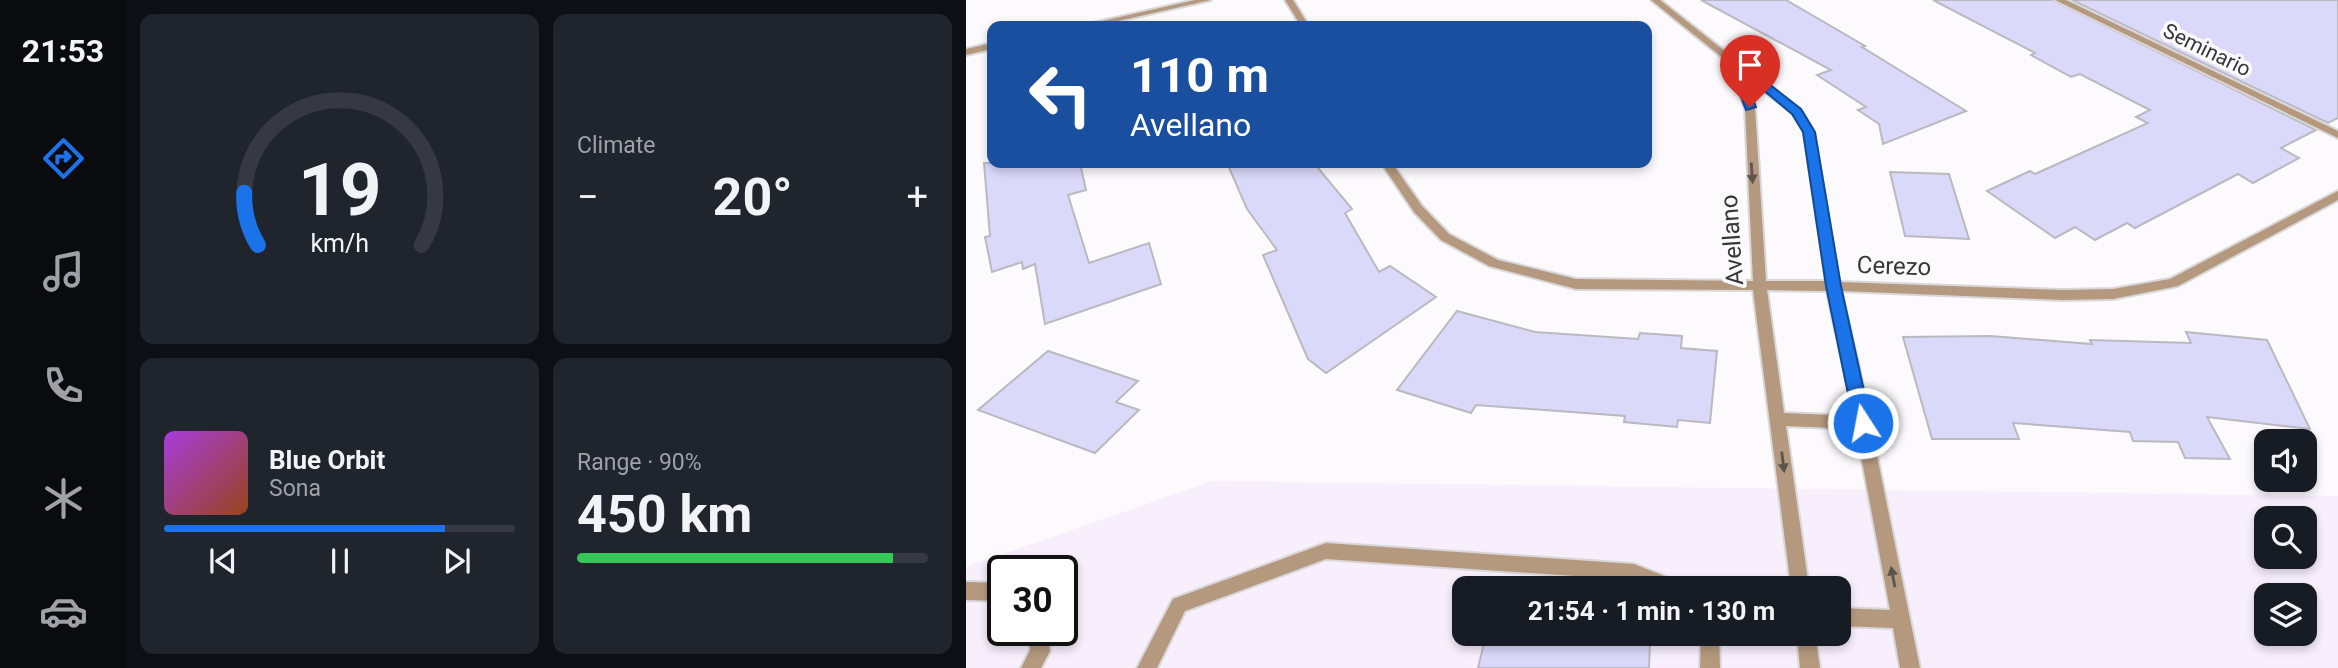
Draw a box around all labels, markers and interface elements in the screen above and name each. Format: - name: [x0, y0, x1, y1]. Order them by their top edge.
- street label: Seminario: [2159, 19, 2255, 81]
- text: 21:53: [22, 32, 104, 70]
- pin: [1720, 35, 1780, 107]
- icon: arrive: [1731, 46, 1769, 84]
- text: 110 m: [1130, 47, 1269, 104]
- icon: left: [1015, 49, 1106, 140]
- text: Avellano: [1130, 106, 1251, 144]
- text: Climate: [577, 132, 656, 159]
- icon: directions: [39, 134, 88, 183]
- text: 19: [298, 147, 381, 233]
- one-way arrow: [1747, 162, 1758, 184]
- text: 20°: [713, 167, 793, 228]
- text: −: [577, 175, 599, 219]
- text: +: [906, 175, 928, 219]
- street label: Avellano: [1715, 194, 1749, 286]
- text: km/h: [310, 229, 369, 258]
- icon: music: [39, 247, 88, 296]
- street label: Cerezo: [1856, 251, 1932, 281]
- icon: phone: [39, 361, 88, 410]
- position arrow: [1826, 386, 1900, 460]
- map controls: [2254, 429, 2317, 646]
- button: sound: [2254, 429, 2317, 492]
- text: Blue Orbit: [269, 445, 385, 475]
- text: Range · 90%: [577, 449, 702, 476]
- one-way arrow: [1778, 452, 1789, 474]
- icon: climate: [39, 474, 88, 523]
- text: Sona: [269, 475, 321, 502]
- text: 450 km: [577, 484, 752, 545]
- button: search: [2254, 506, 2317, 569]
- icon: previous: [204, 542, 242, 580]
- icon: pause: [321, 542, 359, 580]
- icon: next: [438, 542, 476, 580]
- speed limit sign: 30: [987, 555, 1078, 646]
- one-way arrow: [1887, 566, 1898, 588]
- button: layers: [2254, 583, 2317, 646]
- icon: car: [39, 587, 88, 636]
- text: 21:54 · 1 min · 130 m: [1528, 596, 1775, 626]

